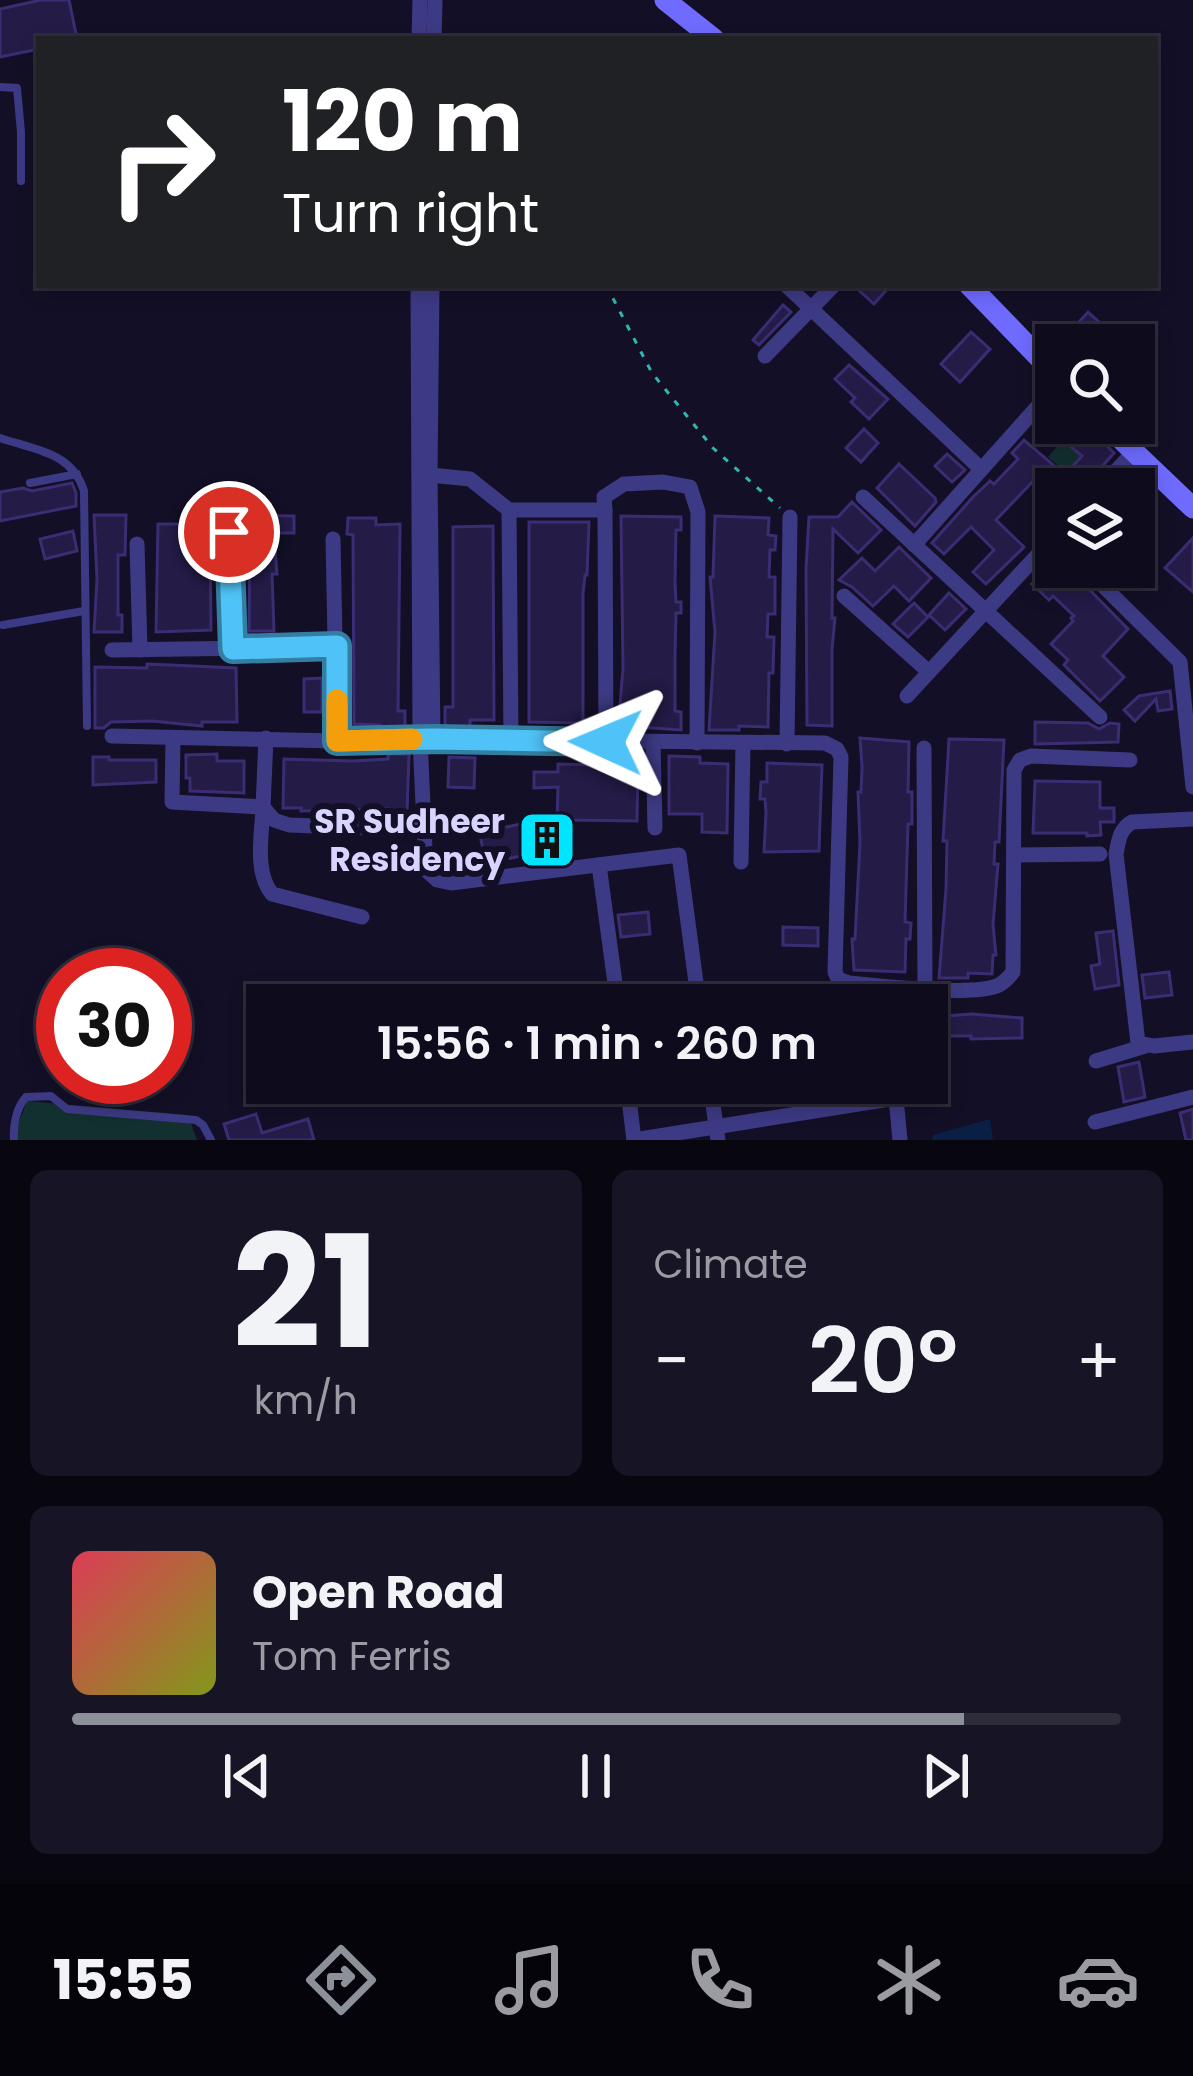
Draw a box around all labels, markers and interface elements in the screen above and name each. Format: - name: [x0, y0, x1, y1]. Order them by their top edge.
- text: 120 m: [282, 63, 523, 180]
- icon: right: [84, 84, 240, 240]
- text: Turn right: [282, 175, 539, 251]
- map controls: [1035, 324, 1155, 588]
- button: search: [1035, 324, 1155, 444]
- button: layers: [1035, 468, 1155, 588]
- pin: [178, 481, 280, 583]
- icon: arrive: [196, 499, 262, 565]
- position arrow: [543, 679, 669, 805]
- place label: SR Sudheer Residency: [314, 798, 505, 883]
- building icon: SR Sudheer Residency: [516, 809, 578, 871]
- speed limit sign: 30: [36, 948, 192, 1104]
- text: 15:56 · 1 min · 260 m: [377, 1012, 817, 1075]
- text: 21: [232, 1183, 380, 1402]
- text: Climate: [654, 1237, 808, 1292]
- text: 20°: [808, 1298, 958, 1425]
- text: −: [654, 1315, 690, 1407]
- text: +: [1076, 1315, 1121, 1407]
- text: km/h: [254, 1373, 358, 1428]
- text: Open Road: [252, 1561, 505, 1624]
- text: Tom Ferris: [252, 1629, 452, 1684]
- icon: previous: [214, 1743, 280, 1809]
- icon: pause: [563, 1743, 629, 1809]
- icon: next: [913, 1743, 979, 1809]
- icon: directions: [299, 1938, 383, 2022]
- icon: music: [488, 1938, 572, 2022]
- icon: phone: [678, 1938, 762, 2022]
- icon: climate: [867, 1938, 951, 2022]
- icon: car: [1056, 1938, 1140, 2022]
- text: 15:55: [53, 1942, 194, 2018]

